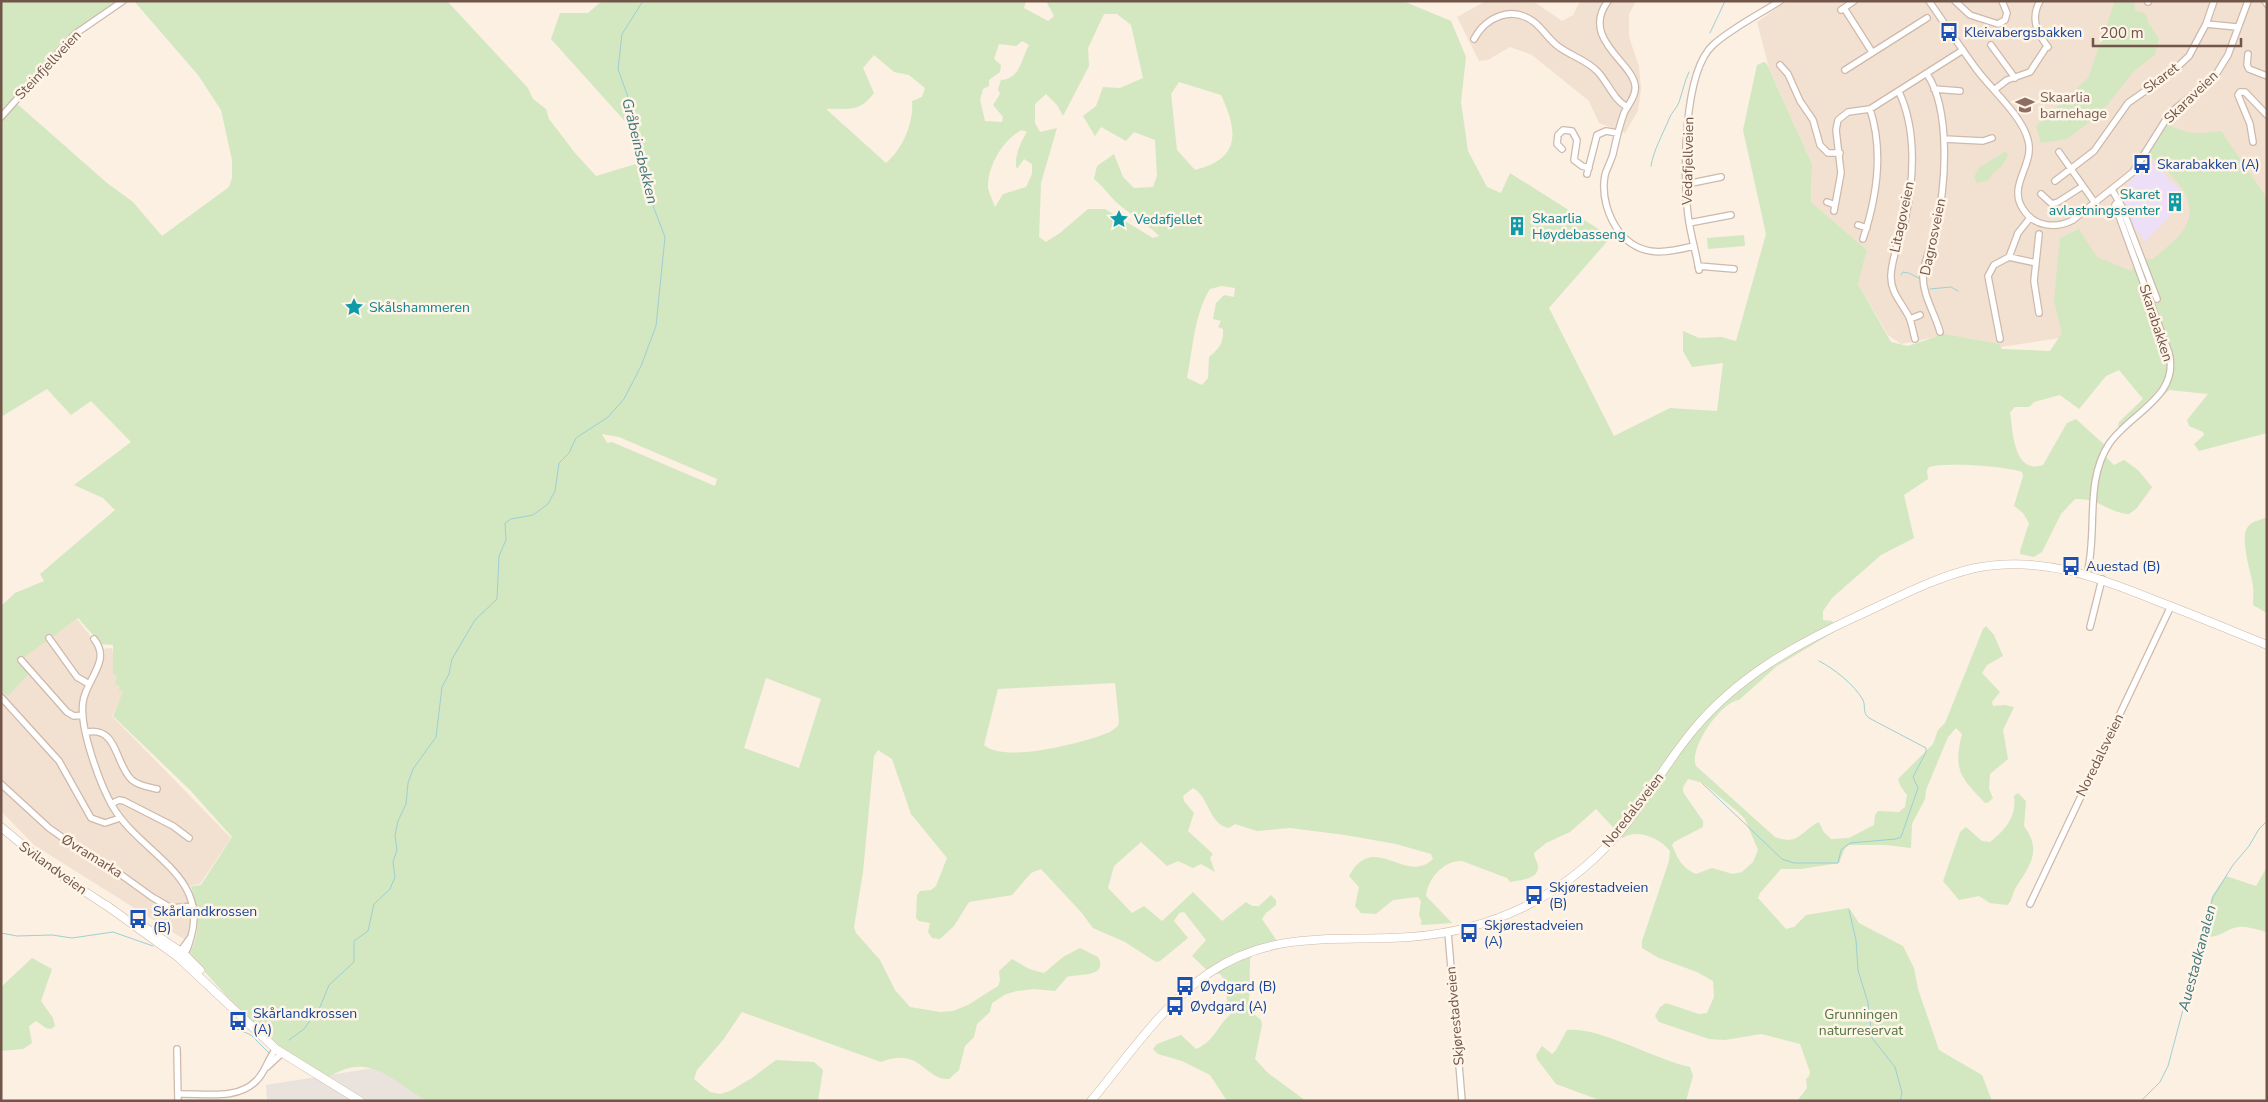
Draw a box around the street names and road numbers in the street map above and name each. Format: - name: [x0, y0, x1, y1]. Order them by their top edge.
- street label: Steinfjellveien: [11, 26, 85, 104]
- street label: Skaret: [2139, 58, 2183, 98]
- street label: Skaraveien: [2160, 66, 2222, 128]
- street label: Vedafjellveien: [1678, 117, 1698, 206]
- street label: Litagoveien: [1885, 180, 1919, 254]
- street label: Dagrosveien: [1916, 197, 1950, 277]
- street label: Skarabakken: [2135, 282, 2177, 364]
- street label: Noredalsveien: [2072, 710, 2128, 800]
- street label: Noredalsveien: [1598, 769, 1668, 851]
- street label: Øvramarka: [58, 830, 126, 882]
- street label: Svilandveien: [15, 837, 91, 899]
- street label: Skjørestadveien: [1441, 966, 1469, 1066]

